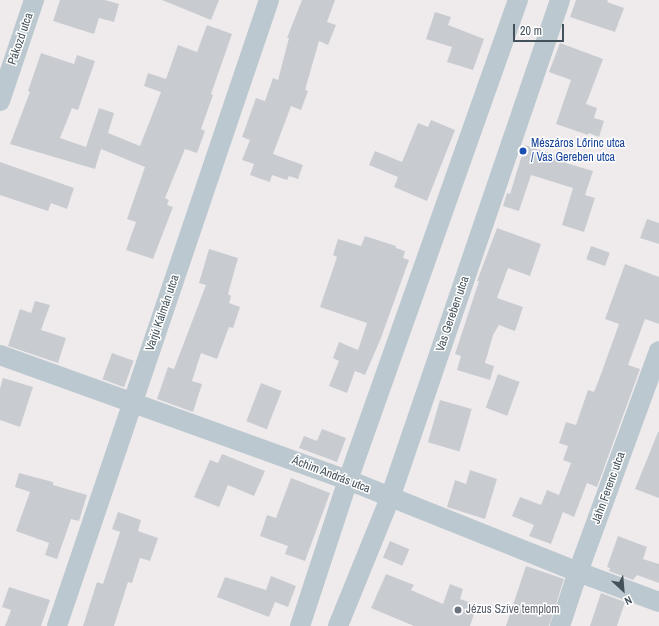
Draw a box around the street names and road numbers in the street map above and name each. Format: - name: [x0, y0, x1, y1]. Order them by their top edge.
- street label: Pákozd utca: [5, 11, 37, 67]
- street label: Varjú Kálmán utca: [143, 273, 183, 353]
- street label: Vas Gereben utca: [433, 274, 473, 354]
- street label: Jáhn Ferenc utca: [589, 450, 629, 526]
- street label: Áchim András utca: [290, 453, 372, 497]

